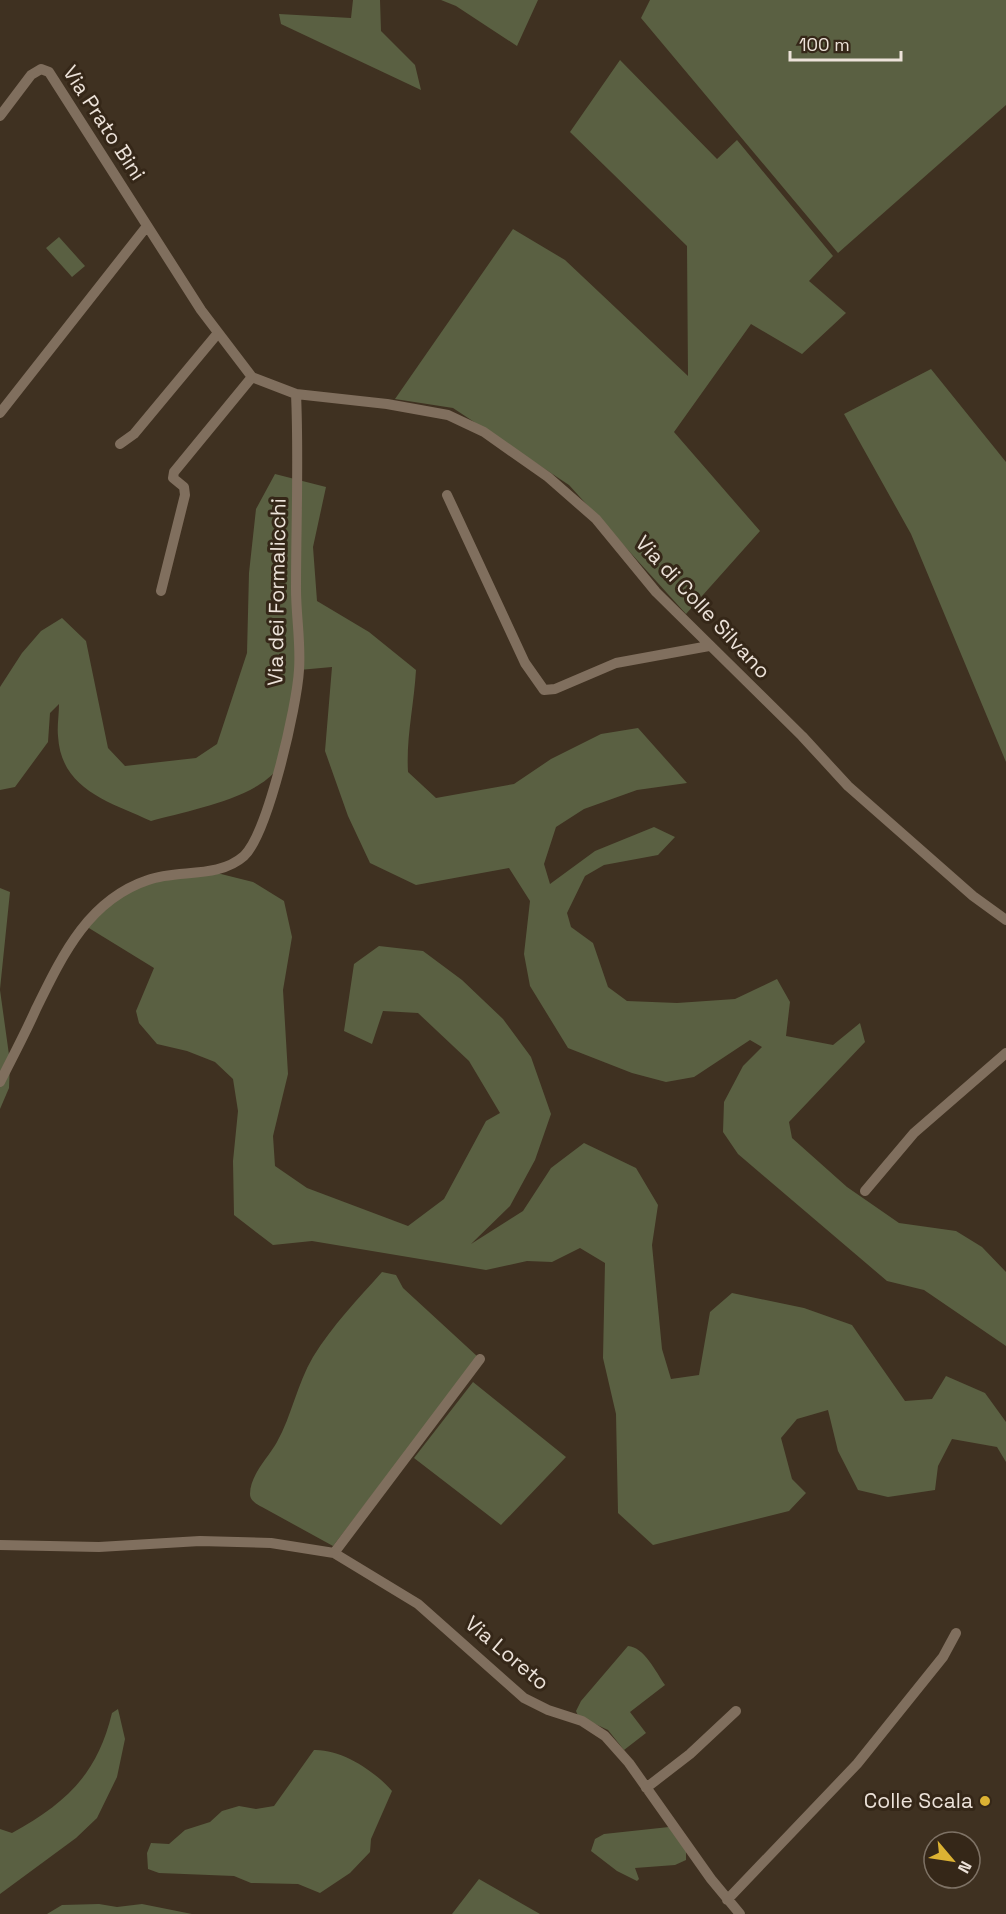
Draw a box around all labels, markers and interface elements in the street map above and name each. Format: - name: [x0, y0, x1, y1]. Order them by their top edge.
- scale bar: [790, 24, 901, 62]
- text: 100 m: [799, 33, 850, 56]
- street label: Via Prato Bini: [57, 60, 152, 185]
- street label: Via dei Formalicchi: [261, 498, 292, 686]
- street label: Via di Colle Silvano: [630, 529, 777, 684]
- street label: Via Loreto: [460, 1610, 555, 1696]
- place label: Colle Scala: [864, 1787, 973, 1814]
- marker: Colle Scala: [978, 1794, 992, 1808]
- north arrow: [922, 1830, 982, 1890]
- text: N: [953, 1857, 976, 1877]

